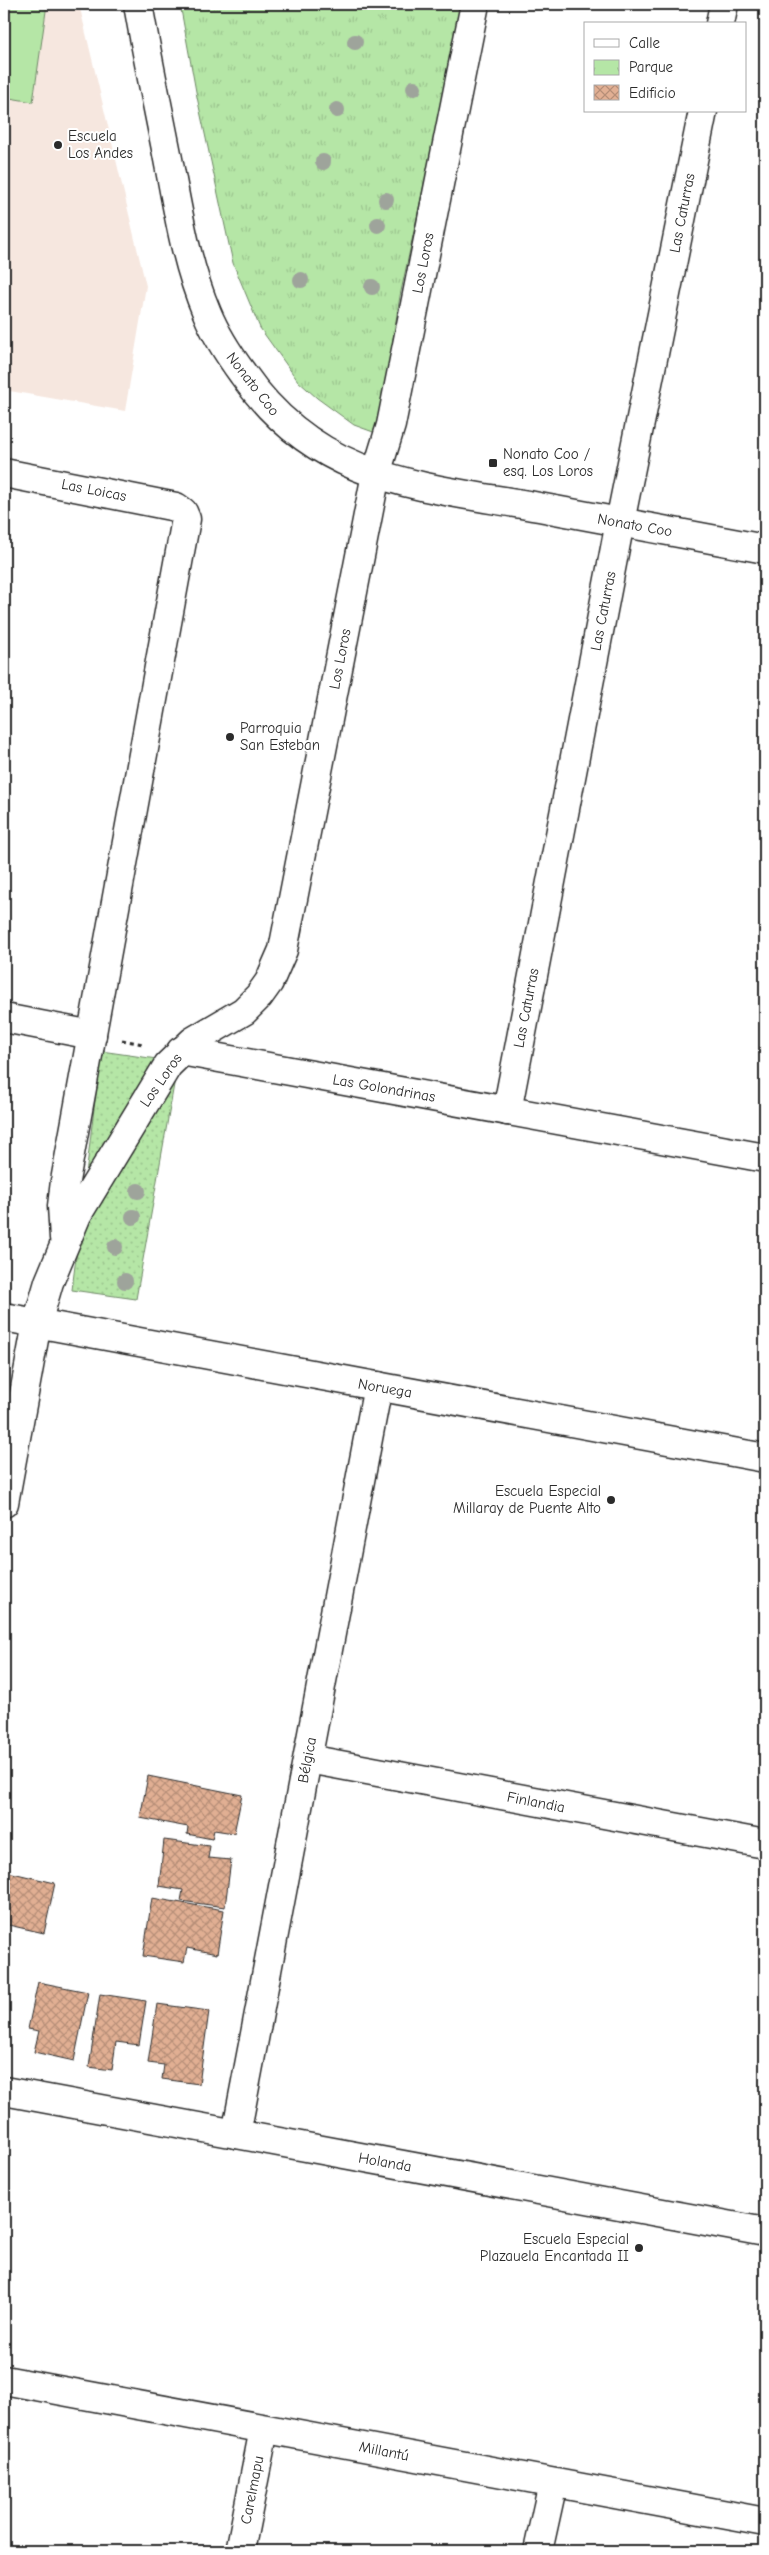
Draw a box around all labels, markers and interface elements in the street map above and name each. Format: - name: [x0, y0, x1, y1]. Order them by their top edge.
- legend: [584, 22, 746, 112]
- text: Calle: [629, 34, 661, 52]
- text: Parque: [629, 58, 674, 76]
- text: Edificio: [629, 84, 676, 102]
- place label: Escuela Los Andes: [68, 127, 133, 162]
- marker: Escuela Los Andes: [52, 139, 64, 151]
- street label: Las Caturras: [665, 172, 699, 254]
- street label: Los Loros: [408, 231, 438, 295]
- street label: Nonato Coo: [223, 349, 283, 419]
- place label: Nonato Coo / esq. Los Loros: [503, 445, 593, 480]
- marker: Nonato Coo / esq. Los Loros: [487, 457, 499, 469]
- street label: Las Loicas: [60, 475, 128, 505]
- street label: Nonato Coo: [596, 510, 674, 540]
- street label: Las Caturras: [586, 570, 620, 652]
- street label: Los Loros: [325, 627, 355, 691]
- place label: Parroquia San Esteban: [240, 719, 320, 754]
- marker: Parroquia San Esteban: [224, 731, 236, 743]
- street label: Las Caturras: [509, 967, 543, 1049]
- street label: Los Loros: [136, 1050, 186, 1110]
- street label: Las Golondrinas: [331, 1070, 437, 1106]
- street label: Noruega: [357, 1374, 413, 1402]
- place label: Escuela Especial Millaray de Puente Alto: [453, 1482, 601, 1517]
- marker: Escuela Especial Millaray de Puente Alto: [605, 1494, 617, 1506]
- street label: Bélgica: [294, 1735, 320, 1785]
- street label: Finlandia: [505, 1788, 567, 1816]
- street label: Holanda: [357, 2148, 413, 2176]
- place label: Escuela Especial Plazauela Encantada II: [480, 2230, 629, 2265]
- marker: Escuela Especial Plazauela Encantada II: [633, 2242, 645, 2254]
- street label: Millantú: [357, 2437, 411, 2465]
- street label: Carelmapu: [237, 2454, 267, 2526]

